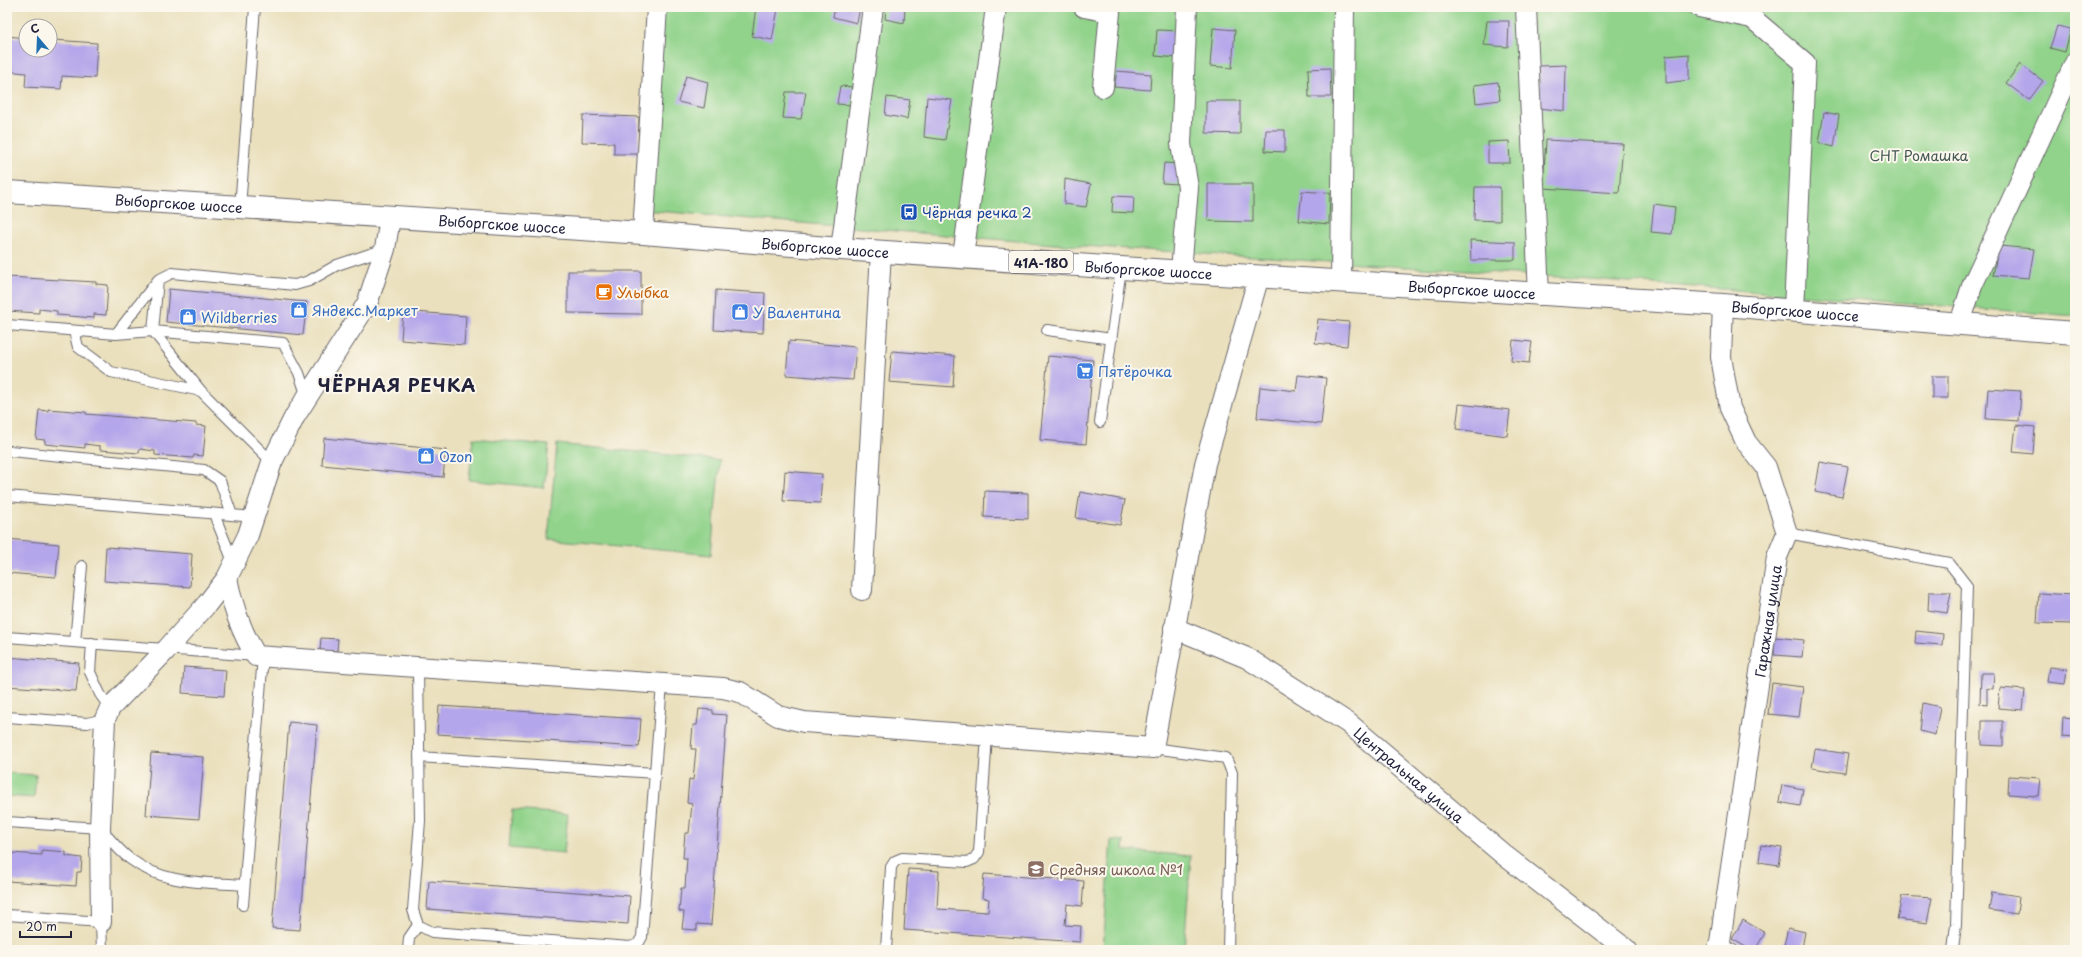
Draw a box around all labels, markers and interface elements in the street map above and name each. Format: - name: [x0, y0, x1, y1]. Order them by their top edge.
- north arrow: [18, 18, 58, 58]
- text: С: [28, 19, 41, 37]
- park label: СНТ Ромашка: [1870, 145, 1969, 166]
- street label: Выборгское шоссе: [114, 188, 243, 218]
- bus stop icon: Чёрная речка 2: [899, 202, 919, 222]
- place label: Чёрная речка 2: [922, 202, 1032, 223]
- street label: Выборгское шоссе: [437, 209, 567, 239]
- street label: Выборгское шоссе: [760, 232, 890, 263]
- road number: 41А-180: [1009, 251, 1073, 273]
- street label: Выборгское шоссе: [1084, 255, 1213, 284]
- street label: Выборгское шоссе: [1407, 275, 1536, 304]
- cafe icon: Улыбка: [594, 282, 614, 302]
- place label: Улыбка: [617, 282, 669, 303]
- street label: Выборгское шоссе: [1730, 295, 1860, 326]
- shop icon: Яндекс.Маркет: [289, 300, 309, 320]
- place label: Яндекс.Маркет: [312, 300, 418, 321]
- shop icon: У Валентина: [730, 302, 750, 322]
- place label: У Валентина: [753, 302, 841, 323]
- shop icon: Wildberries: [178, 307, 198, 327]
- place label: Wildberries: [201, 307, 277, 328]
- supermarket icon: Пятёрочка: [1075, 361, 1095, 381]
- place label: Пятёрочка: [1098, 361, 1172, 382]
- district label: ЧЁРНАЯ РЕЧКА: [317, 371, 477, 398]
- shop icon: Ozon: [416, 446, 436, 466]
- place label: Ozon: [439, 446, 472, 467]
- street label: Гаражная улица: [1749, 563, 1786, 679]
- street label: Центральная улица: [1349, 722, 1469, 827]
- school or university icon: Средняя школа №1: [1026, 859, 1046, 879]
- place label: Средняя школа №1: [1049, 859, 1183, 880]
- scale bar: [20, 913, 71, 939]
- text: 20 m: [26, 917, 57, 935]

